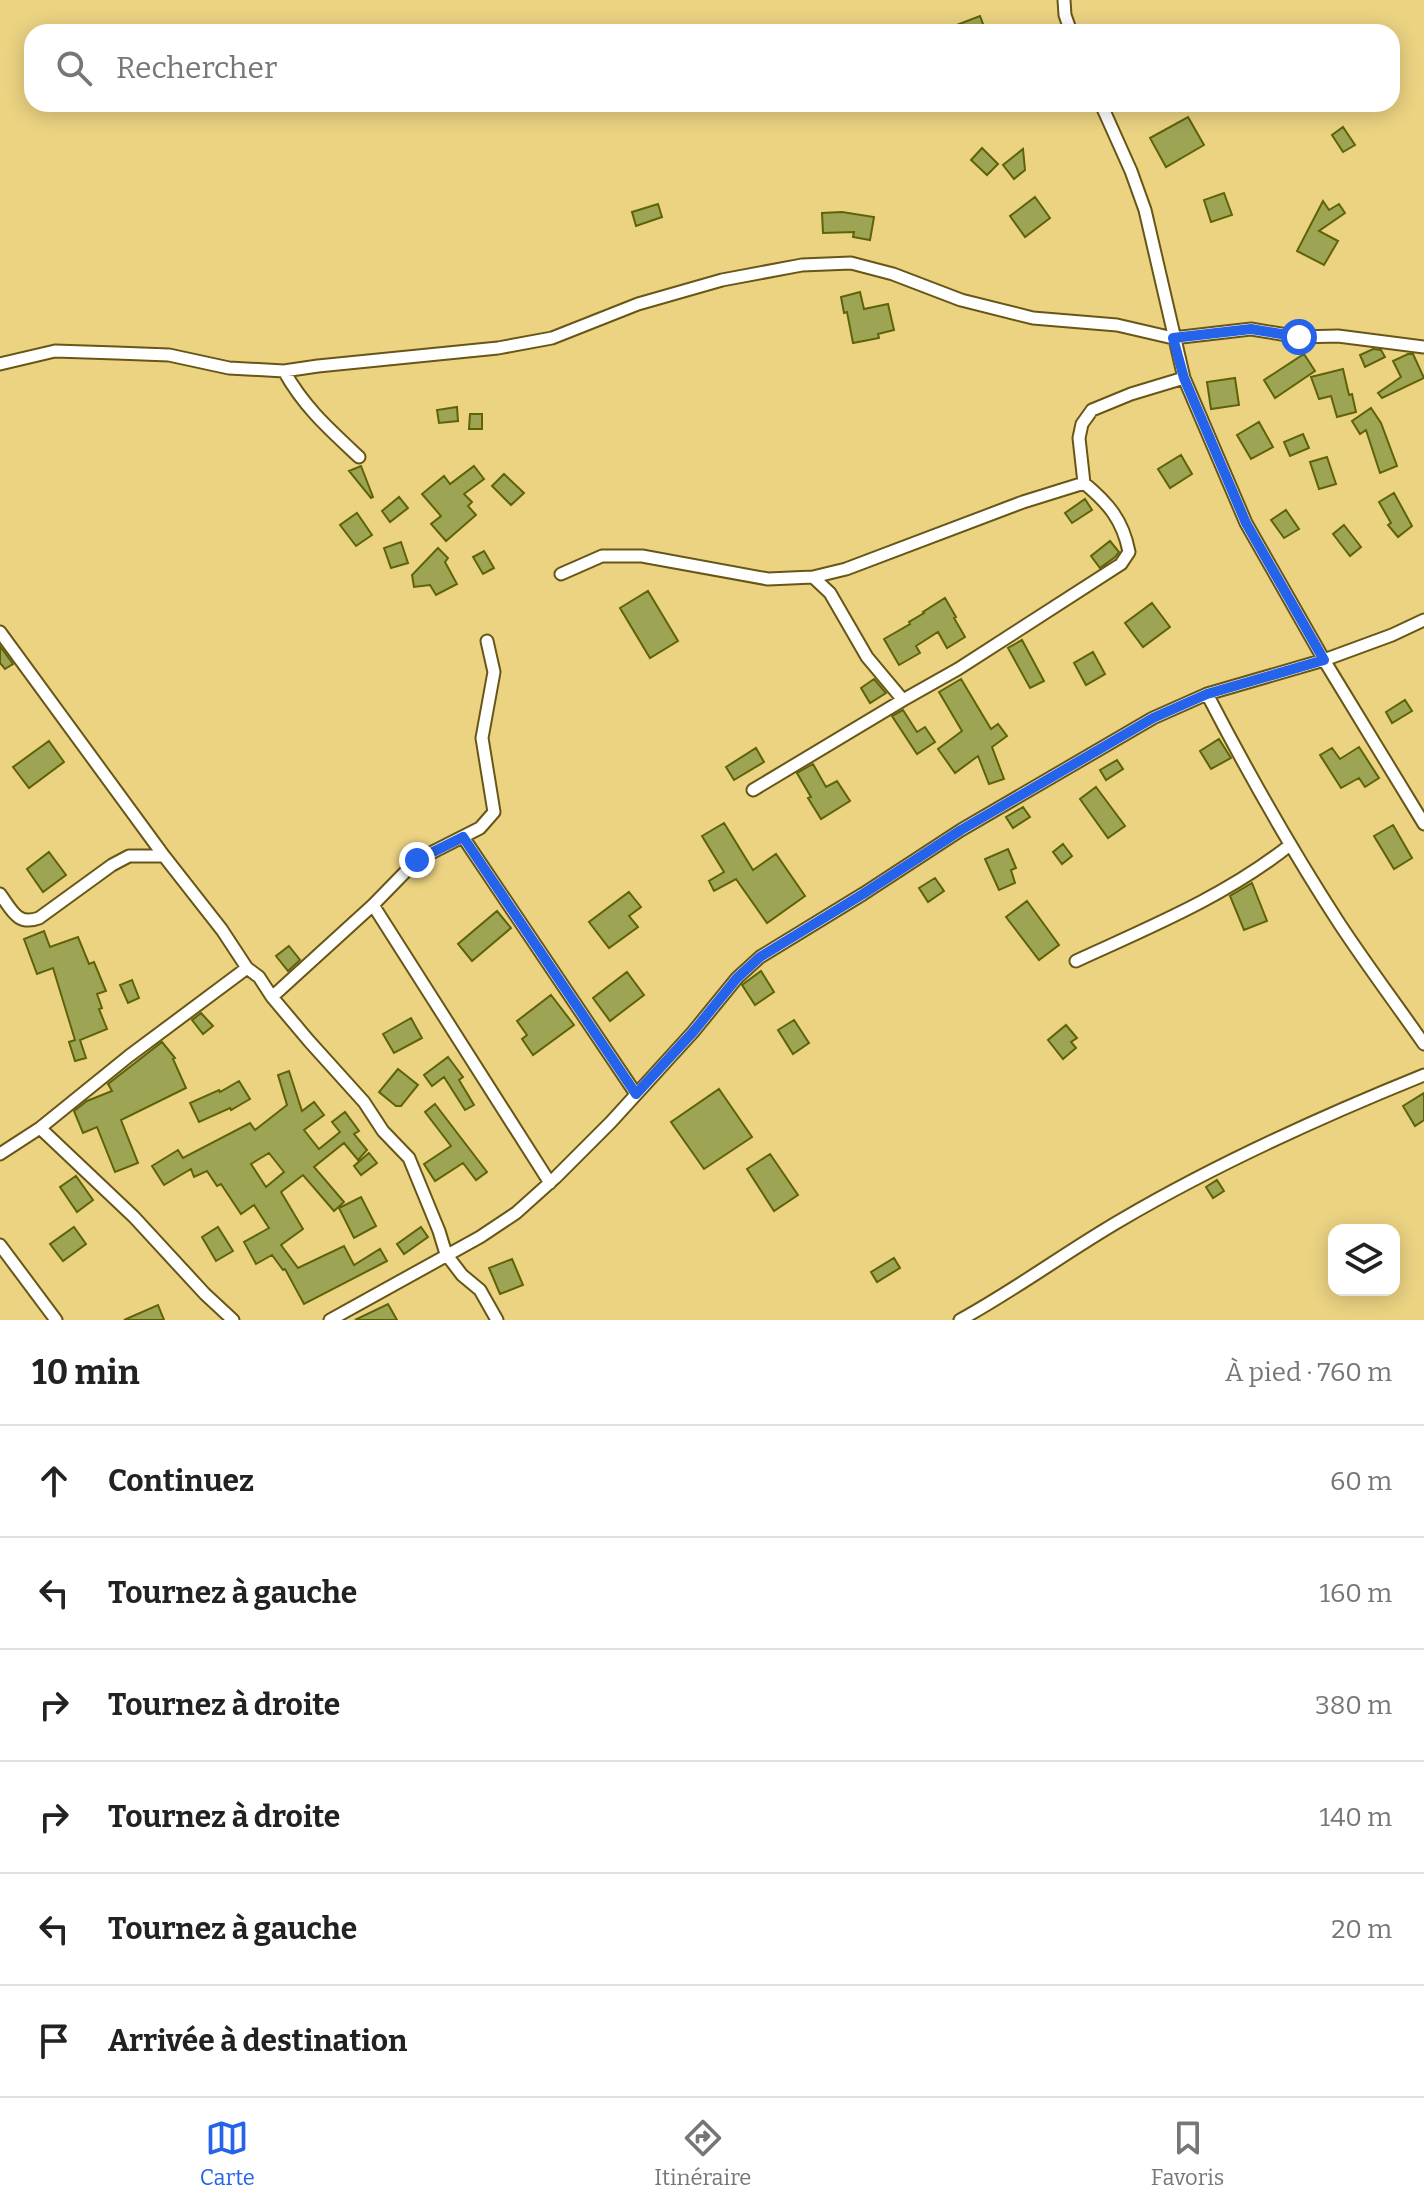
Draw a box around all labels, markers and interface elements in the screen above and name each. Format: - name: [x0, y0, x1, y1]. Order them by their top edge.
- search box: [24, 24, 1400, 112]
- icon: search: [52, 46, 96, 90]
- text: Rechercher: [116, 50, 277, 86]
- route start: [1281, 319, 1317, 355]
- route end: [399, 842, 435, 878]
- map controls: [1328, 1224, 1400, 1296]
- button: layers: [1328, 1224, 1400, 1296]
- text: 10 min: [32, 1352, 140, 1393]
- text: À pied · 760 m: [1225, 1357, 1392, 1388]
- icon: ahead: [32, 1459, 76, 1503]
- text: Continuez: [108, 1463, 254, 1499]
- text: 60 m: [1330, 1466, 1392, 1497]
- icon: left: [32, 1571, 76, 1615]
- text: Tournez à gauche: [108, 1575, 357, 1611]
- text: 160 m: [1320, 1578, 1392, 1609]
- icon: right: [32, 1683, 76, 1727]
- text: Tournez à droite: [108, 1687, 340, 1723]
- text: 380 m: [1315, 1690, 1392, 1721]
- icon: right: [32, 1795, 76, 1839]
- text: Tournez à droite: [108, 1799, 340, 1835]
- text: 140 m: [1320, 1802, 1392, 1833]
- icon: left: [32, 1907, 76, 1951]
- text: Tournez à gauche: [108, 1911, 357, 1947]
- text: 20 m: [1331, 1914, 1392, 1945]
- icon: arrive: [32, 2019, 76, 2063]
- text: Arrivée à destination: [108, 2023, 407, 2059]
- tab: Carte: [200, 2116, 255, 2191]
- tab: Itinéraire: [654, 2116, 751, 2191]
- tab: Favoris: [1151, 2116, 1224, 2191]

